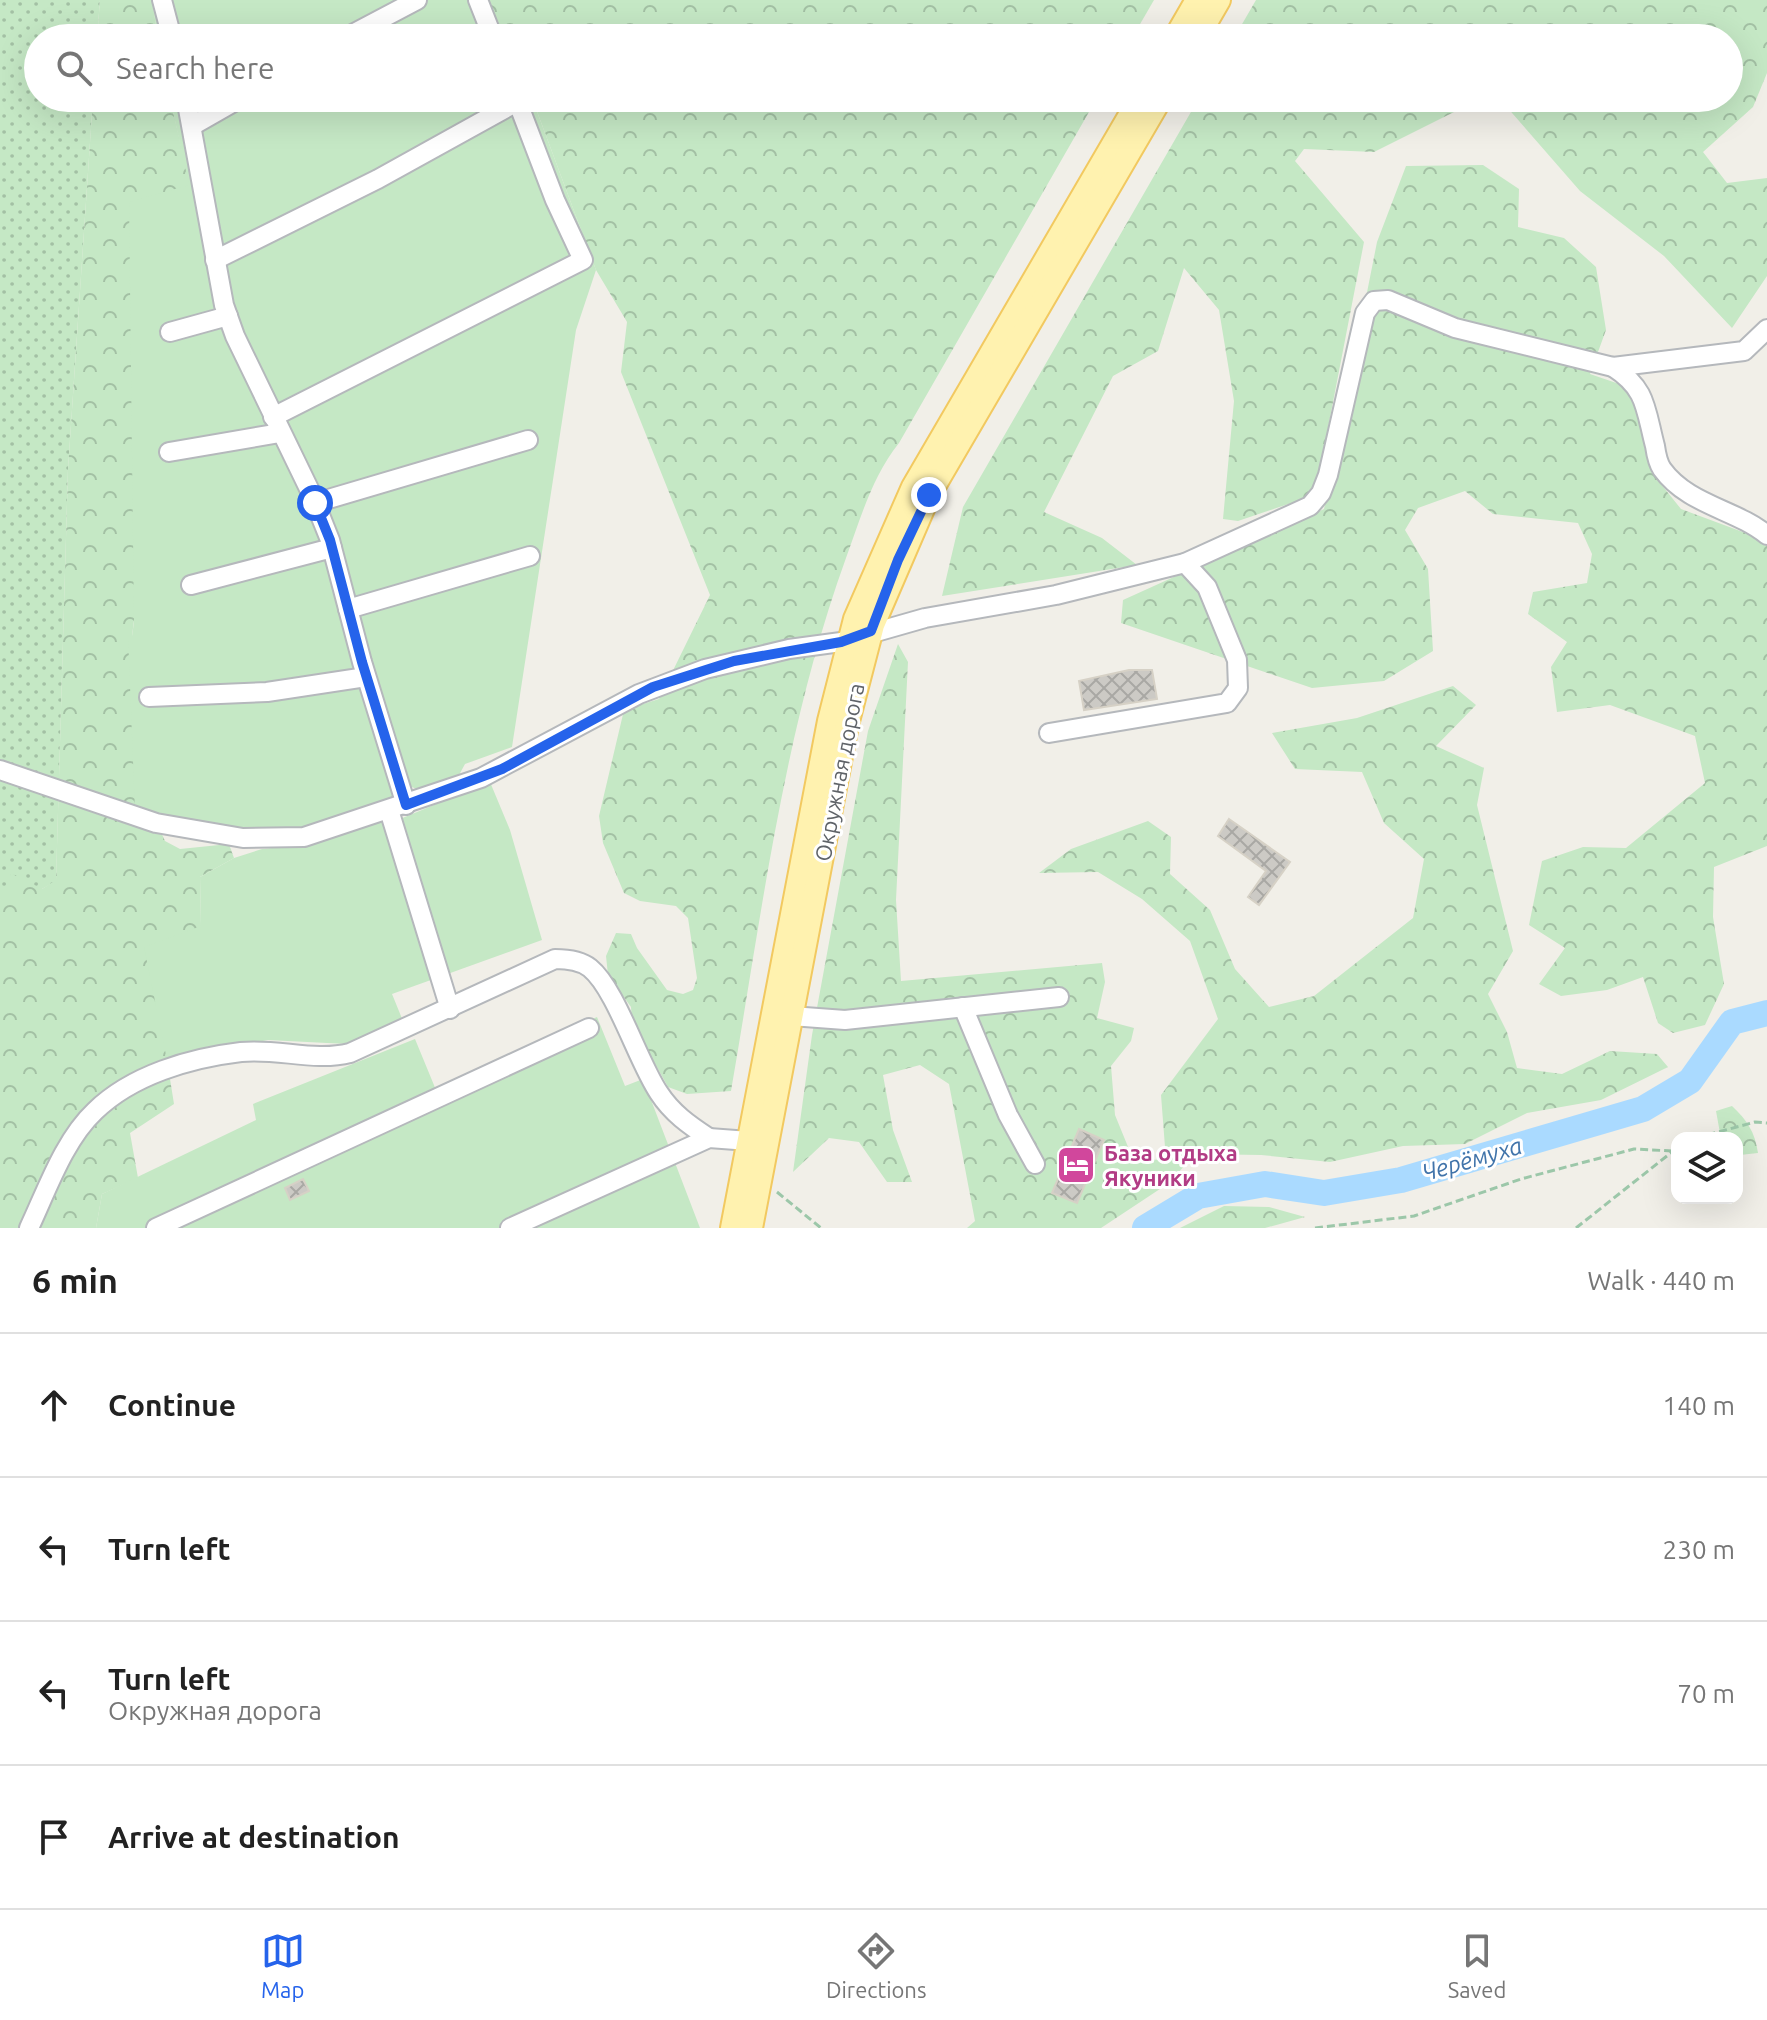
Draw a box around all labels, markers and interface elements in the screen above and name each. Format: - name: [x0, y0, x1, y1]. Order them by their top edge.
- search box: [24, 24, 1743, 112]
- icon: search: [52, 46, 96, 90]
- text: Search here: [116, 51, 275, 85]
- route end: [911, 477, 947, 513]
- route start: [297, 485, 333, 521]
- street label: Окружная дорога: [809, 681, 869, 863]
- water label: Черёмуха: [1419, 1132, 1525, 1186]
- map controls: [1671, 1132, 1743, 1204]
- button: layers: [1671, 1132, 1743, 1204]
- place label: База отдыха Якуники: [1104, 1140, 1238, 1190]
- hotel icon: База отдыха Якуники: [1055, 1144, 1097, 1186]
- text: 6 min: [32, 1261, 118, 1299]
- text: Walk · 440 m: [1587, 1266, 1735, 1295]
- icon: ahead: [32, 1383, 76, 1427]
- text: Continue: [108, 1388, 236, 1422]
- text: 140 m: [1663, 1391, 1735, 1420]
- icon: left: [32, 1527, 76, 1571]
- text: Turn left: [108, 1532, 230, 1566]
- text: 230 m: [1663, 1535, 1735, 1564]
- text: Turn left: [108, 1662, 230, 1696]
- icon: left: [32, 1671, 76, 1715]
- text: 70 m: [1677, 1679, 1735, 1708]
- text: Окружная дорога: [108, 1696, 322, 1725]
- icon: arrive: [32, 1815, 76, 1859]
- text: Arrive at destination: [108, 1820, 400, 1854]
- tab: Map: [261, 1929, 305, 2002]
- tab: Directions: [826, 1929, 926, 2002]
- tab: Saved: [1448, 1929, 1506, 2002]

